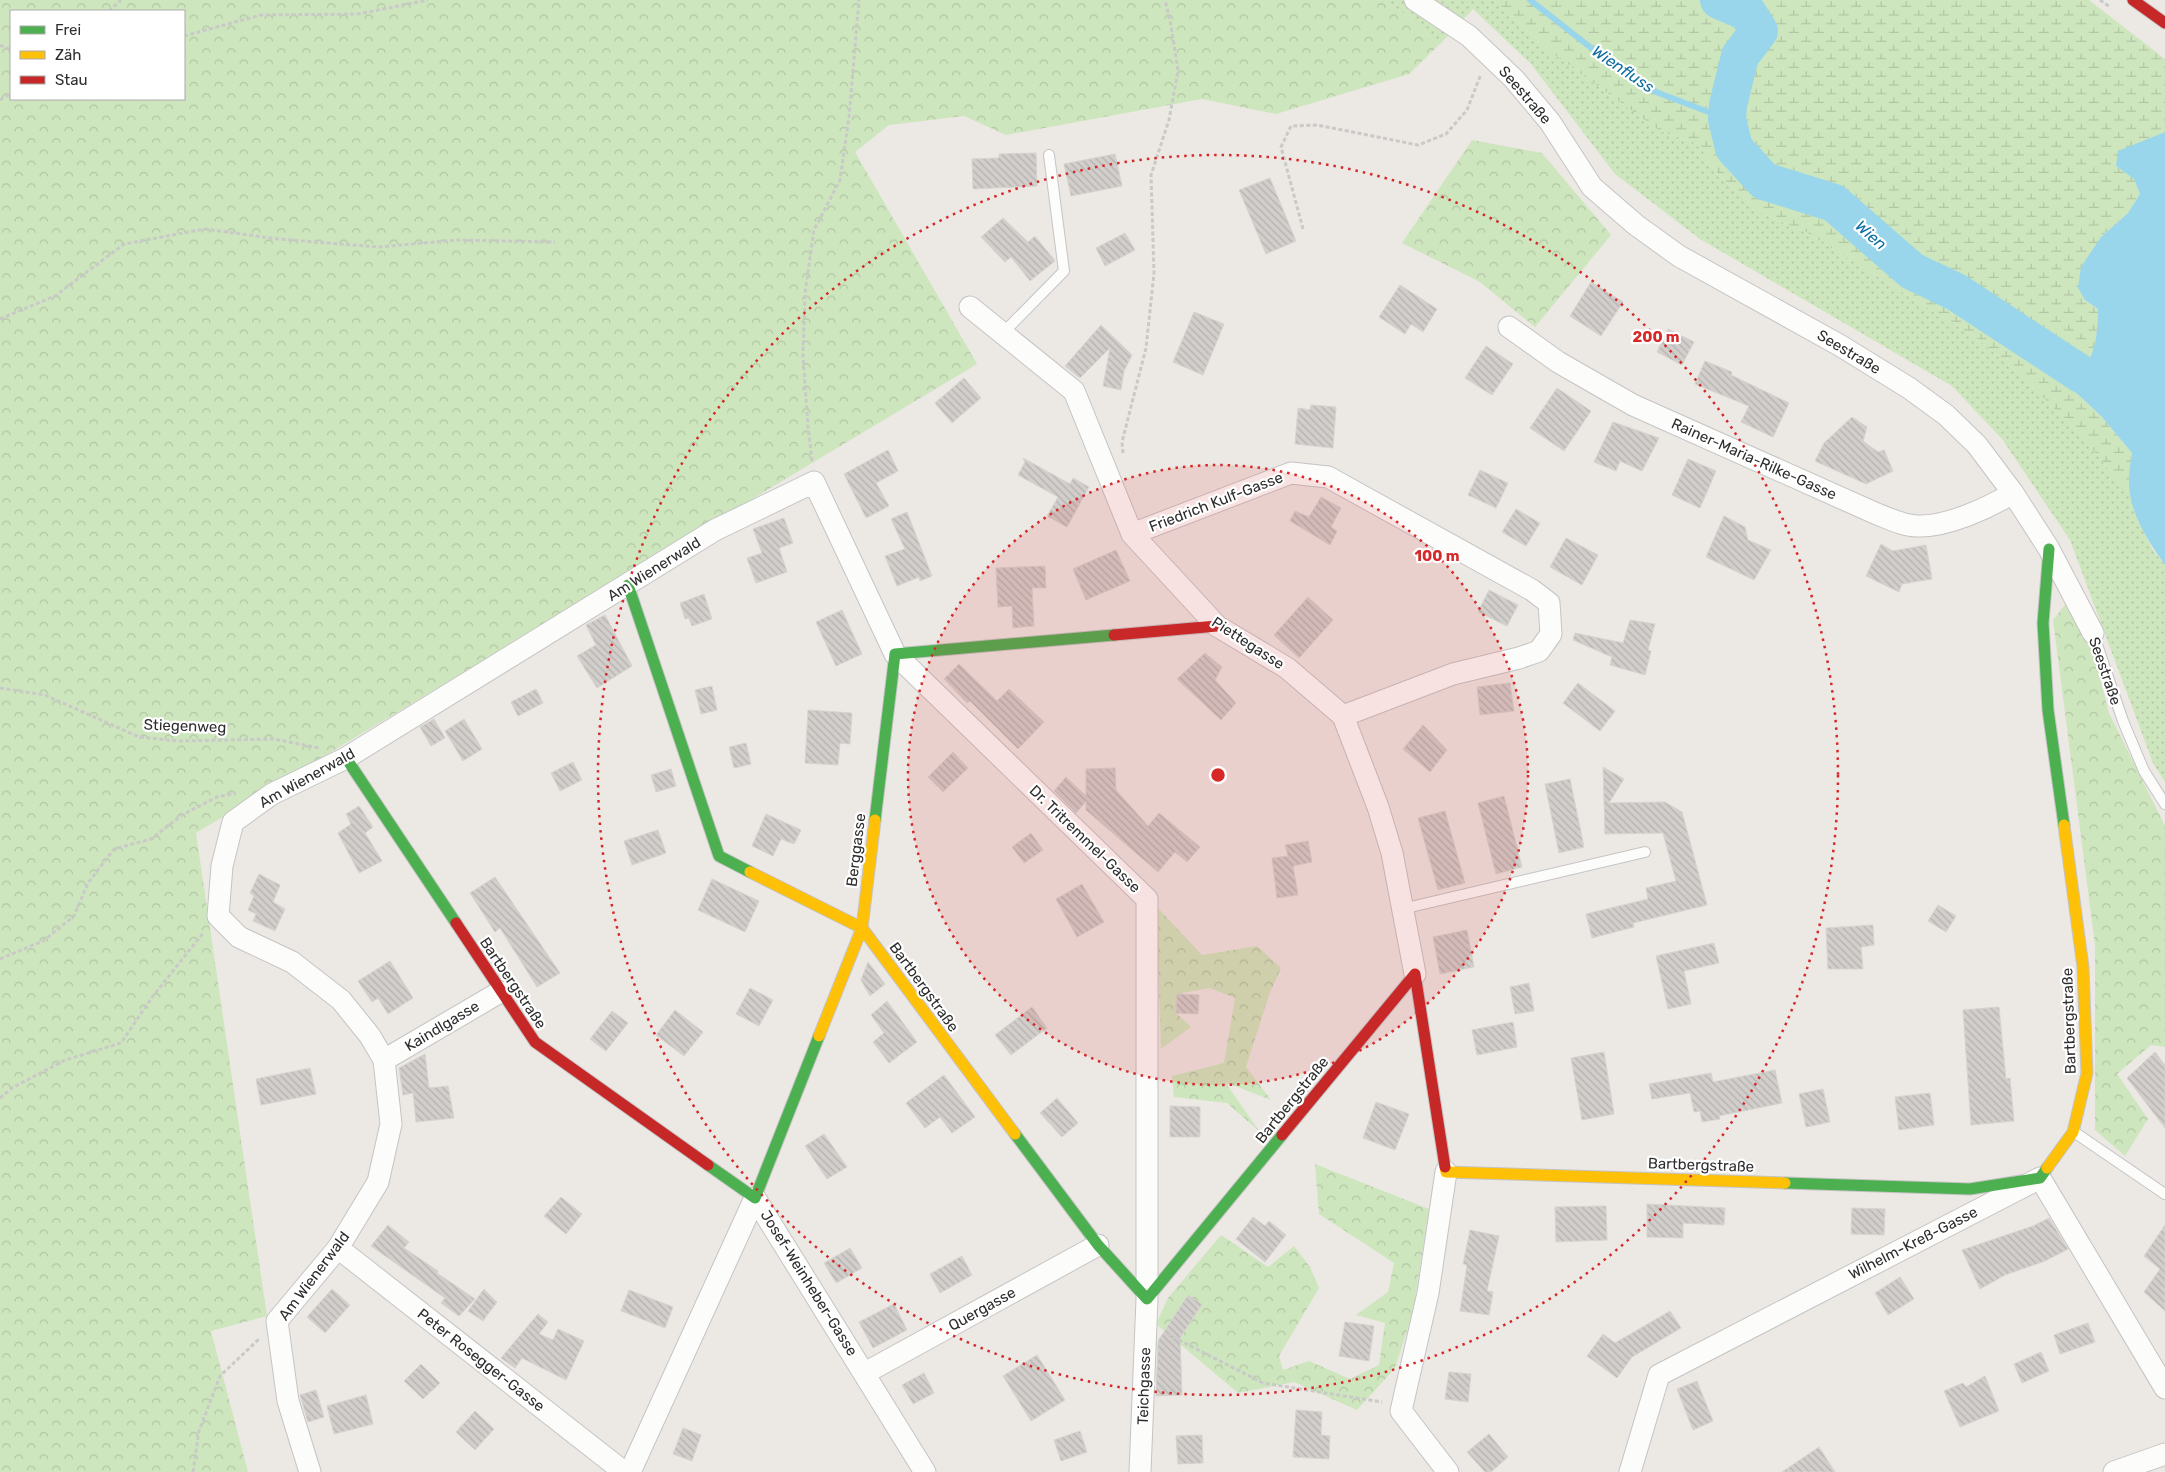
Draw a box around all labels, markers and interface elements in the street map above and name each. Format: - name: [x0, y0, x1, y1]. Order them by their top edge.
- legend: [10, 10, 185, 100]
- text: Frei: [55, 21, 81, 39]
- water label: Wienfluss: [1588, 41, 1658, 97]
- text: Zäh: [55, 46, 81, 64]
- street label: Seestraße: [1495, 62, 1555, 128]
- text: Stau: [55, 71, 88, 89]
- water label: Wien: [1851, 216, 1891, 254]
- street label: Seestraße: [1814, 326, 1884, 378]
- text: 200 m: [1632, 328, 1680, 346]
- street label: Rainer-Maria-Rilke-Gasse: [1669, 414, 1839, 504]
- street label: Friedrich Kulf-Gasse: [1147, 468, 1285, 536]
- street label: Am Wienerwald: [604, 533, 704, 605]
- text: 100 m: [1415, 547, 1459, 565]
- street label: Piettegasse: [1208, 613, 1288, 673]
- street label: Seestraße: [2085, 635, 2125, 707]
- street label: Stiegenweg: [143, 716, 227, 736]
- street label: Am Wienerwald: [256, 744, 358, 812]
- centre of rings: [1209, 766, 1227, 784]
- street label: Dr. Tritremmel-Gasse: [1026, 781, 1144, 897]
- street label: Berggasse: [843, 812, 869, 888]
- street label: Bartbergstraße: [476, 934, 550, 1032]
- street label: Bartbergstraße: [885, 939, 963, 1035]
- street label: Bartbergstraße: [2058, 968, 2080, 1074]
- street label: Kaindlgasse: [402, 997, 482, 1055]
- street label: Bartbergstraße: [1252, 1053, 1332, 1147]
- street label: Bartbergstraße: [1648, 1154, 1754, 1176]
- street label: Wilhelm-Kreß-Gasse: [1846, 1203, 1980, 1283]
- street label: Josef-Weinheber-Gasse: [757, 1207, 861, 1359]
- street label: Am Wienerwald: [275, 1228, 353, 1324]
- street label: Quergasse: [945, 1283, 1019, 1335]
- street label: Peter Rosegger-Gasse: [414, 1305, 548, 1415]
- street label: Teichgasse: [1134, 1347, 1154, 1425]

